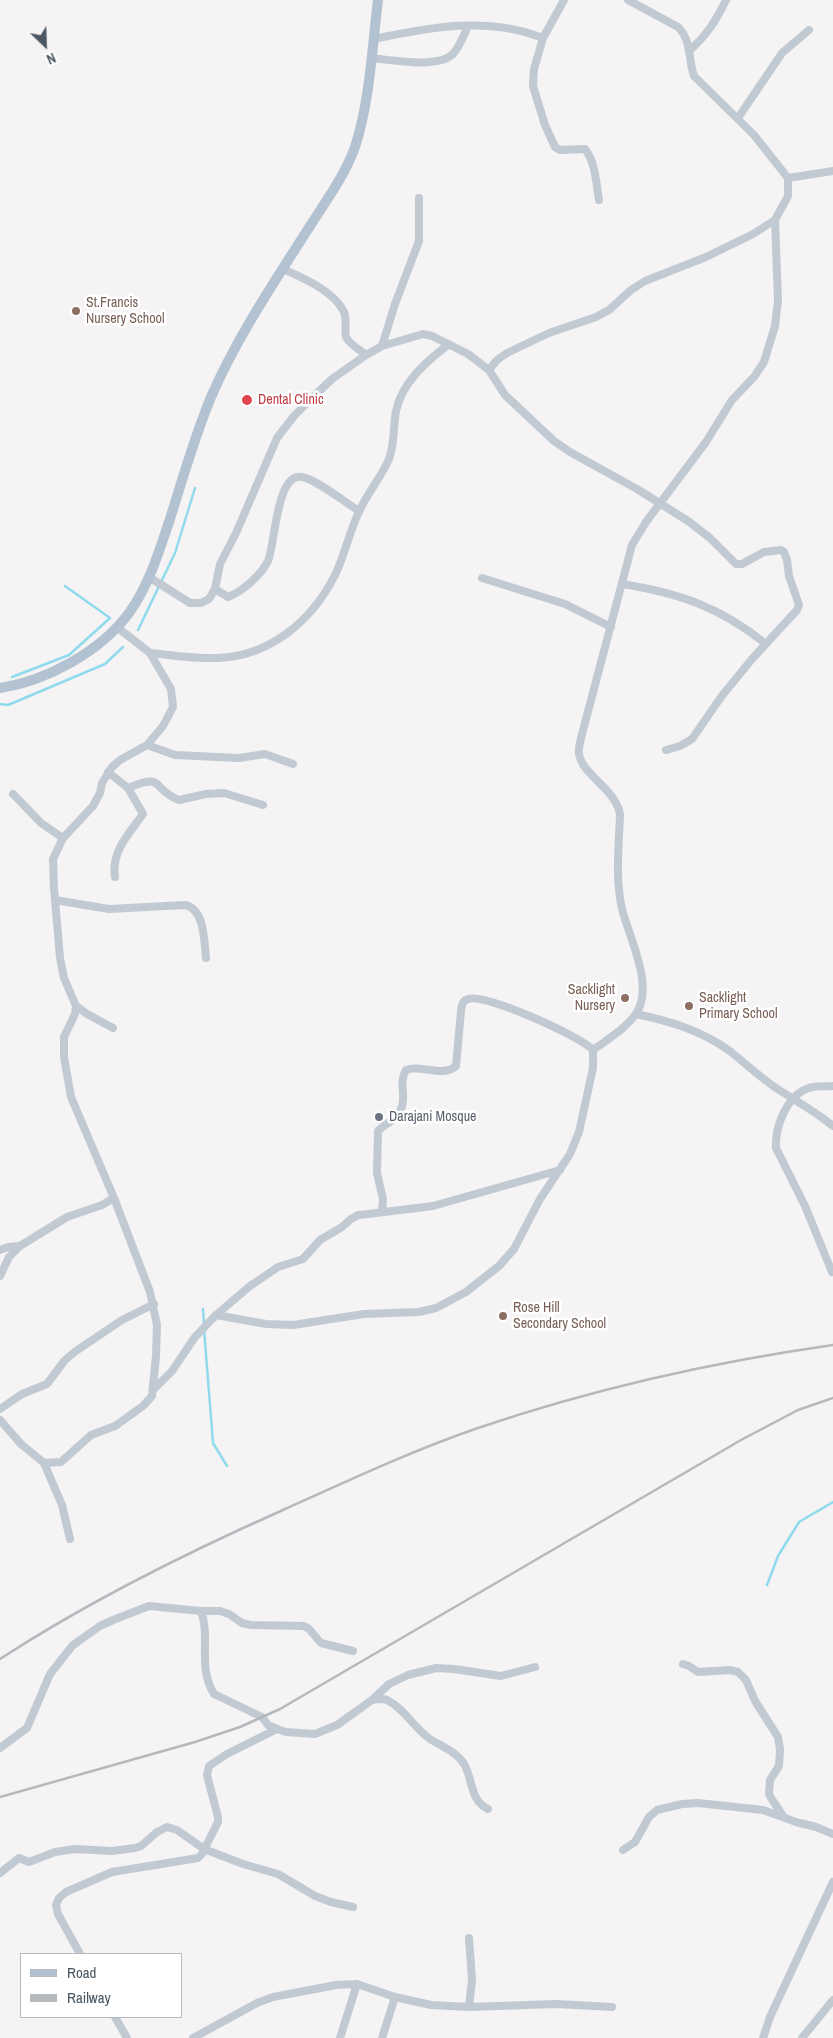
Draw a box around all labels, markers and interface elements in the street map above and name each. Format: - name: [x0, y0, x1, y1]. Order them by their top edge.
- north arrow: [20, 20, 70, 70]
- text: N: [44, 49, 59, 69]
- place label: St.Francis Nursery School: [86, 295, 164, 328]
- marker: St.Francis Nursery School: [70, 305, 82, 317]
- place label: Dental Clinic: [258, 392, 324, 408]
- marker: Dental Clinic: [240, 393, 254, 407]
- place label: Sacklight Nursery: [568, 982, 615, 1014]
- place label: Sacklight Primary School: [699, 990, 777, 1022]
- marker: Sacklight Nursery: [619, 992, 631, 1004]
- marker: Sacklight Primary School: [683, 1000, 695, 1012]
- place label: Darajani Mosque: [389, 1109, 476, 1125]
- marker: Darajani Mosque: [373, 1111, 385, 1123]
- place label: Rose Hill Secondary School: [513, 1300, 606, 1332]
- marker: Rose Hill Secondary School: [497, 1310, 509, 1322]
- legend: [20, 1953, 182, 2018]
- text: Road: [67, 1962, 96, 1983]
- text: Railway: [67, 1987, 111, 2008]

